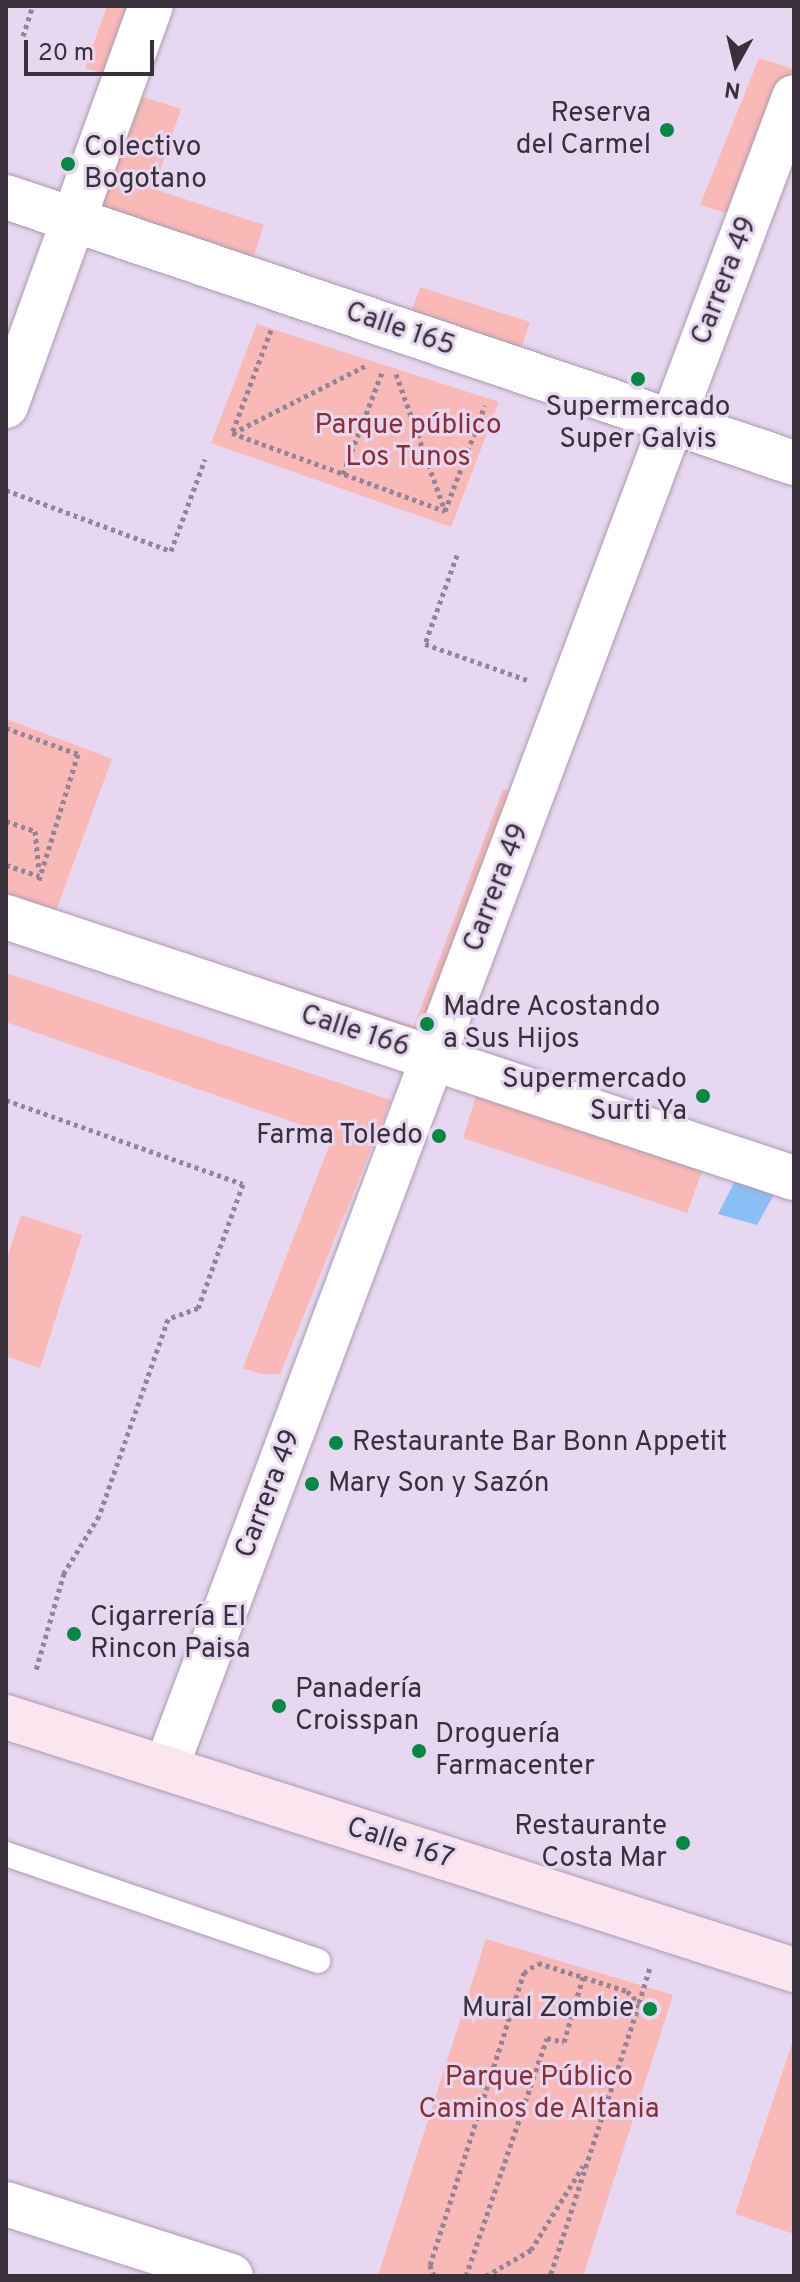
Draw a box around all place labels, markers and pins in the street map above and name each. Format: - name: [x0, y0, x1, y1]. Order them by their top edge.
- place label: Reserva del Carmel: [516, 97, 651, 163]
- marker: Reserva del Carmel: [658, 121, 676, 139]
- place label: Colectivo Bogotano: [84, 131, 207, 197]
- marker: Colectivo Bogotano: [59, 155, 77, 173]
- marker: Supermercado Super Galvis: [629, 370, 647, 388]
- place label: Supermercado Super Galvis: [546, 391, 730, 457]
- place label: Madre Acostando a Sus Hijos: [443, 991, 661, 1057]
- marker: Madre Acostando a Sus Hijos: [418, 1015, 436, 1033]
- place label: Supermercado Surti Ya: [502, 1063, 687, 1129]
- marker: Supermercado Surti Ya: [694, 1087, 712, 1105]
- place label: Farma Toledo: [255, 1119, 423, 1153]
- marker: Farma Toledo: [430, 1127, 448, 1145]
- place label: Restaurante Bar Bonn Appetit: [352, 1426, 728, 1460]
- marker: Restaurante Bar Bonn Appetit: [327, 1434, 345, 1452]
- place label: Mary Son y Sazón: [328, 1467, 550, 1501]
- marker: Mary Son y Sazón: [303, 1475, 321, 1493]
- place label: Cigarrería El Rincon Paisa: [90, 1601, 250, 1667]
- marker: Cigarrería El Rincon Paisa: [65, 1625, 83, 1643]
- place label: Panadería Croisspan: [295, 1673, 422, 1739]
- marker: Panadería Croisspan: [270, 1697, 288, 1715]
- place label: Droguería Farmacenter: [435, 1718, 595, 1784]
- marker: Droguería Farmacenter: [410, 1742, 428, 1760]
- place label: Restaurante Costa Mar: [514, 1810, 667, 1876]
- marker: Restaurante Costa Mar: [674, 1834, 692, 1852]
- place label: Mural Zombie: [462, 1992, 634, 2026]
- marker: Mural Zombie: [641, 2000, 659, 2018]

